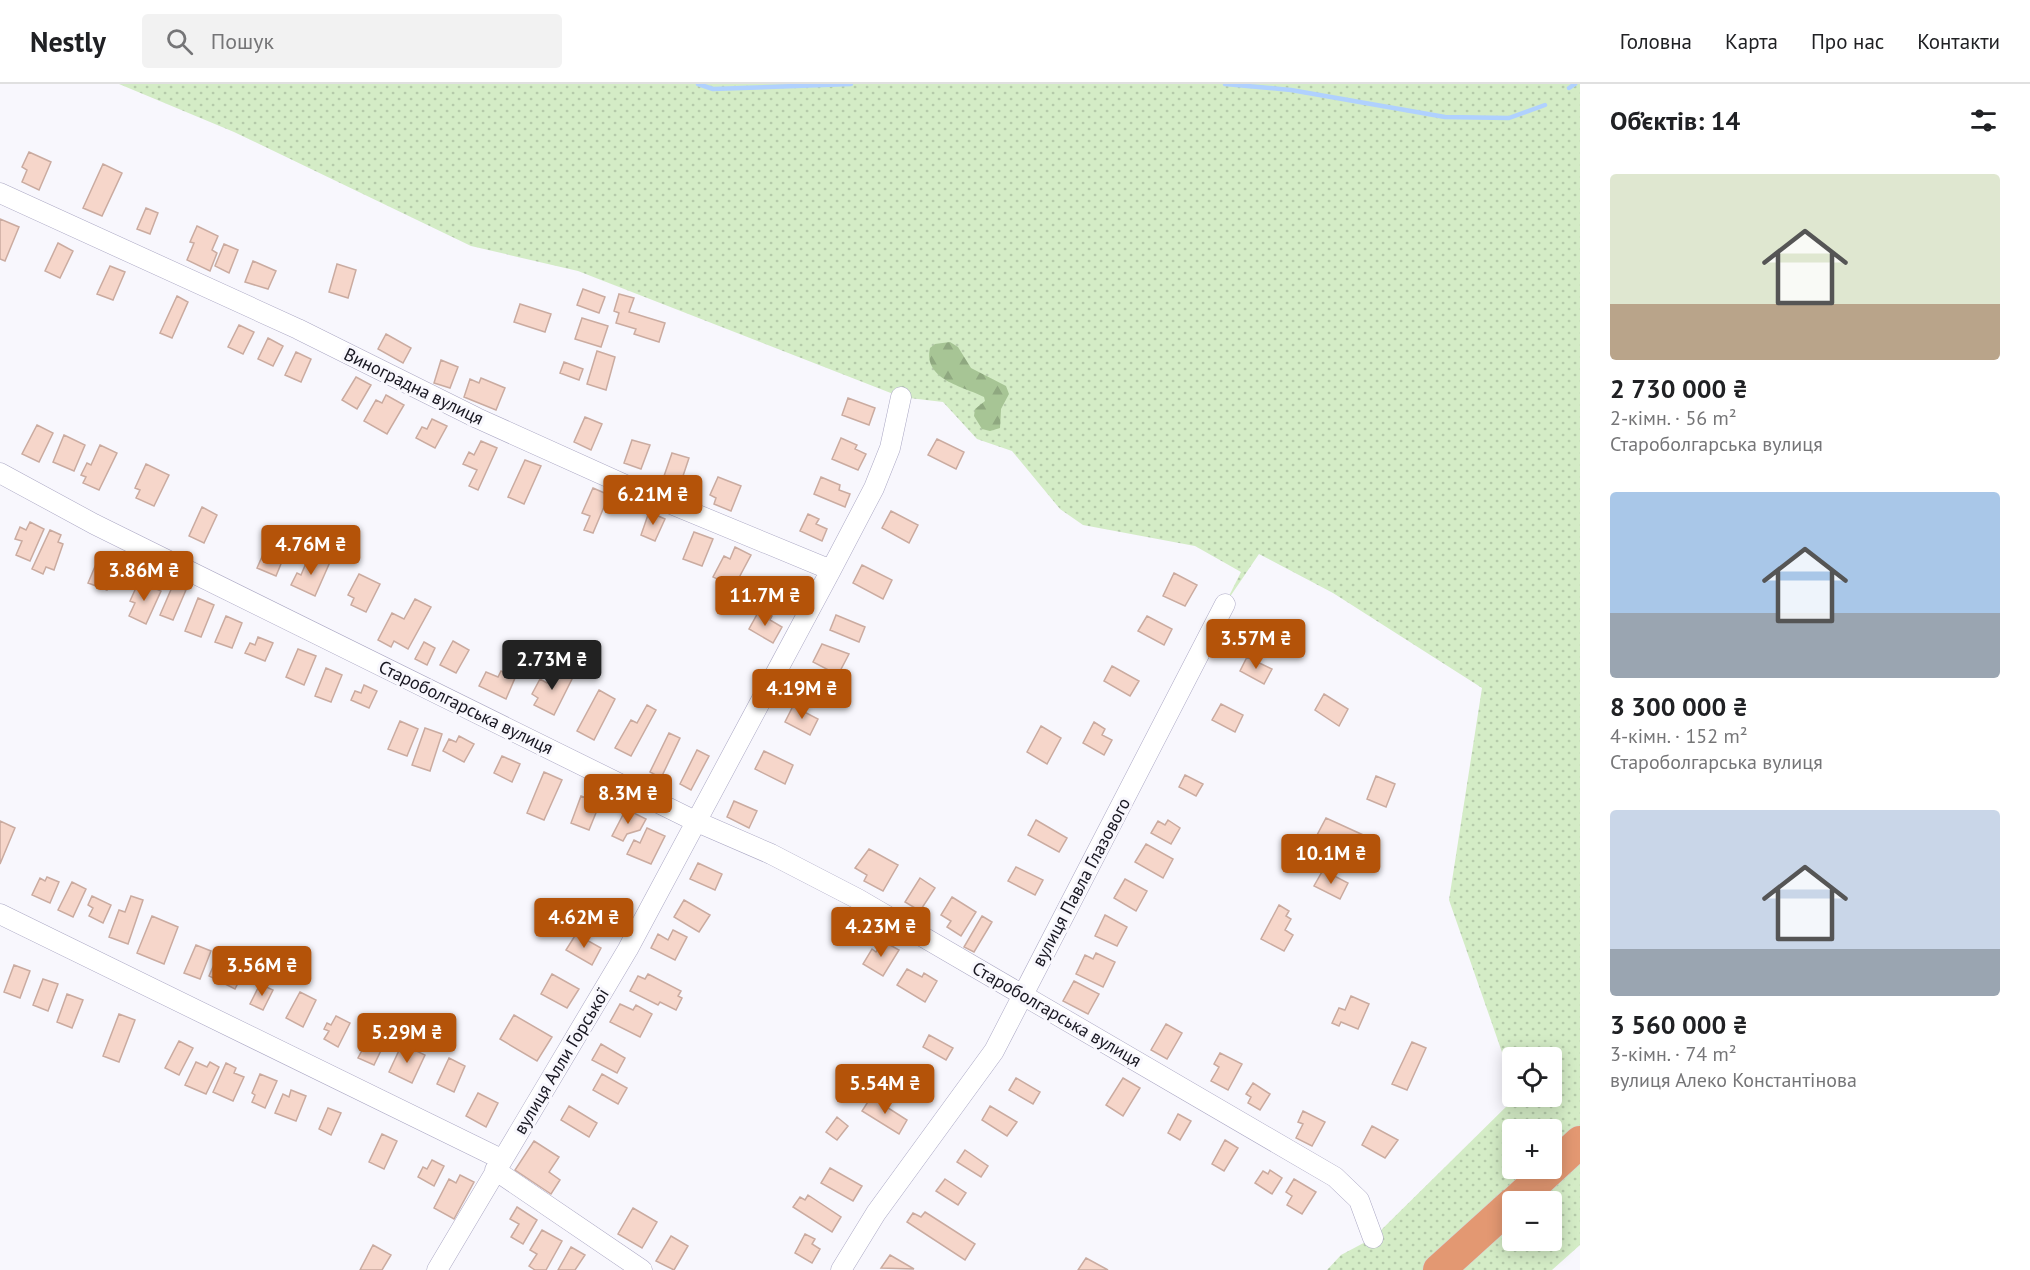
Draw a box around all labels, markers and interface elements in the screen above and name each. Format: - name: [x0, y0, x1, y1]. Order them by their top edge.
- search box: [142, 14, 562, 68]
- text: Nestly: [30, 23, 106, 60]
- icon: search: [163, 25, 196, 58]
- text: Пошук: [211, 27, 274, 55]
- text: Головна: [1620, 28, 1692, 55]
- text: Карта: [1725, 28, 1778, 55]
- text: Про нас: [1811, 28, 1884, 55]
- text: Контакти: [1917, 28, 2000, 55]
- text: Об’єктів: 14: [1610, 104, 1740, 137]
- icon: filters: [1967, 104, 2000, 137]
- icon: home: [1751, 213, 1859, 321]
- street label: Виноградна вулиця: [340, 342, 488, 430]
- text: 2 730 000 ₴: [1610, 372, 1748, 405]
- text: 2-кімн. · 56 m²: [1610, 405, 1737, 431]
- text: Староболгарська вулиця: [1610, 431, 1823, 457]
- pin: 6.21M ₴: [598, 475, 708, 526]
- text: 6.21M ₴: [617, 481, 689, 507]
- pin: 4.76M ₴: [256, 525, 366, 576]
- text: 4.76M ₴: [275, 531, 347, 557]
- icon: home: [1751, 531, 1859, 639]
- pin: 3.86M ₴: [89, 551, 199, 602]
- text: 3.86M ₴: [108, 557, 180, 583]
- pin: 11.7M ₴: [710, 576, 820, 627]
- text: 11.7M ₴: [729, 582, 801, 608]
- pin: 3.57M ₴: [1201, 619, 1311, 670]
- text: 3.57M ₴: [1220, 625, 1292, 651]
- pin: 2.73M ₴: [497, 640, 607, 691]
- text: 2.73M ₴: [516, 646, 588, 672]
- street label: Староболгарська вулиця: [375, 655, 557, 759]
- pin: 4.19M ₴: [747, 669, 857, 720]
- text: 4.19M ₴: [766, 675, 838, 701]
- text: 8 300 000 ₴: [1610, 690, 1748, 723]
- text: 4-кімн. · 152 m²: [1610, 723, 1748, 749]
- text: Староболгарська вулиця: [1610, 749, 1823, 775]
- pin: 8.3M ₴: [579, 774, 677, 825]
- text: 8.3M ₴: [598, 780, 658, 806]
- street label: вулиця Павла Глазового: [1027, 794, 1135, 970]
- pin: 10.1M ₴: [1276, 834, 1386, 885]
- text: 10.1M ₴: [1295, 840, 1367, 866]
- icon: home: [1751, 849, 1859, 957]
- pin: 4.62M ₴: [529, 898, 639, 949]
- text: 4.62M ₴: [548, 904, 620, 930]
- pin: 4.23M ₴: [826, 907, 936, 958]
- text: 4.23M ₴: [845, 913, 917, 939]
- pin: 3.56M ₴: [207, 946, 317, 997]
- text: 3.56M ₴: [226, 952, 298, 978]
- street label: Староболгарська вулиця: [968, 956, 1146, 1072]
- street label: вулиця Алли Горської: [508, 984, 614, 1138]
- text: 3 560 000 ₴: [1610, 1008, 1748, 1041]
- pin: 5.29M ₴: [352, 1013, 462, 1064]
- text: 5.29M ₴: [371, 1019, 443, 1045]
- text: 3-кімн. · 74 m²: [1610, 1041, 1737, 1067]
- map controls: [1502, 1047, 1562, 1251]
- button: locate: [1502, 1047, 1562, 1107]
- pin: 5.54M ₴: [830, 1064, 940, 1115]
- text: вулиця Алеко Константінова: [1610, 1067, 1857, 1093]
- text: 5.54M ₴: [849, 1070, 921, 1096]
- button: +: [1502, 1119, 1562, 1179]
- button: −: [1502, 1191, 1562, 1251]

